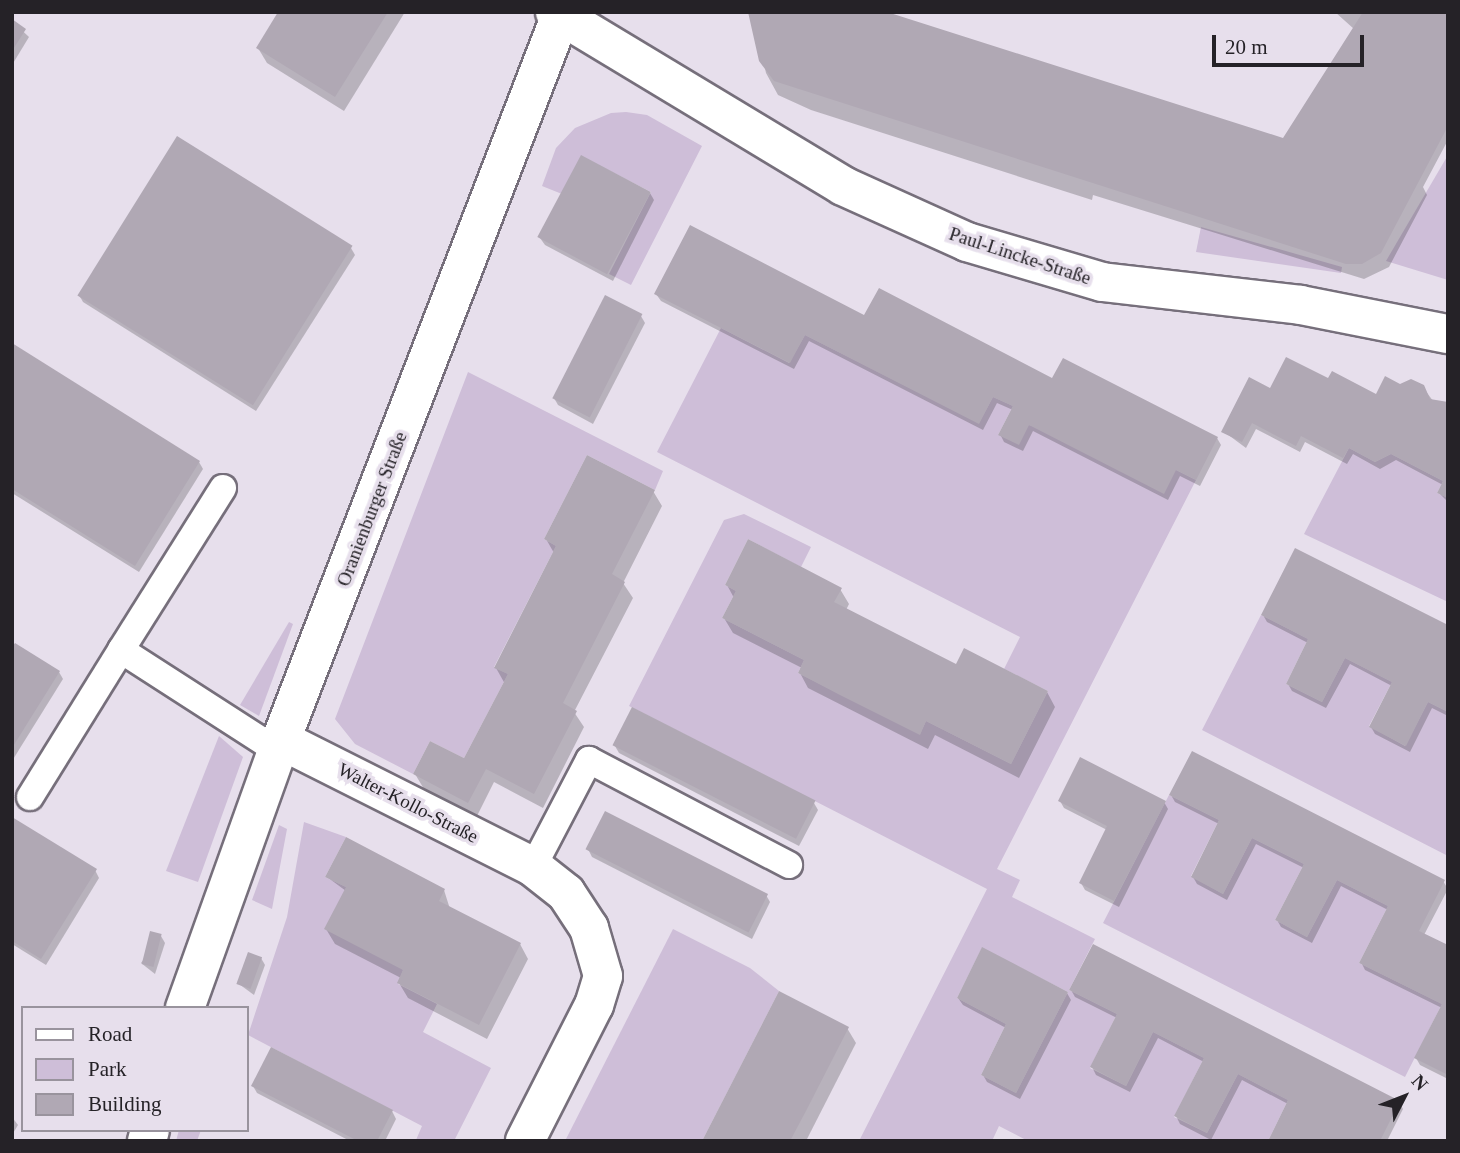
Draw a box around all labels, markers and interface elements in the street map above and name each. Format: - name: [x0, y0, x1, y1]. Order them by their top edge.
- scale bar: [1215, 21, 1367, 65]
- text: 20 m: [1225, 35, 1268, 59]
- street label: Paul-Lincke-Straße: [946, 222, 1094, 290]
- street label: Oranienburger Straße: [332, 428, 412, 590]
- street label: Walter-Kollo-Straße: [334, 758, 482, 848]
- legend: [21, 1006, 248, 1132]
- text: Road: [88, 1022, 132, 1046]
- text: Park: [88, 1057, 127, 1081]
- north arrow: [1369, 1062, 1439, 1132]
- text: N: [1408, 1070, 1432, 1095]
- text: Building: [88, 1092, 162, 1116]

